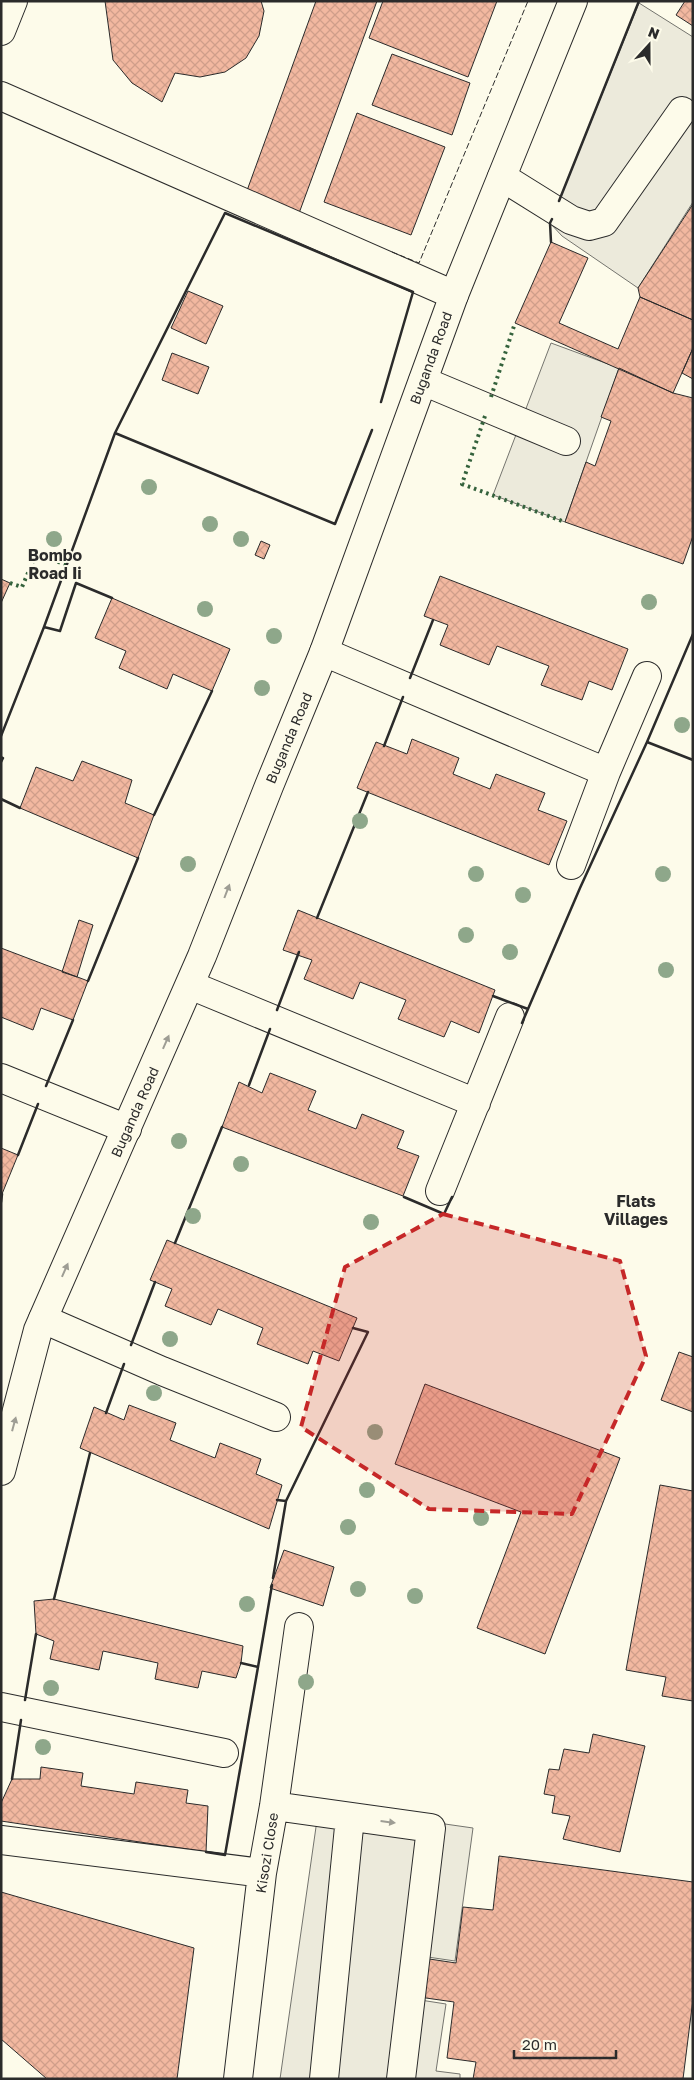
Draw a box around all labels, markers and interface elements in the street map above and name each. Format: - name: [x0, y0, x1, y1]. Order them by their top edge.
- north arrow: [624, 20, 674, 70]
- text: N: [646, 23, 662, 42]
- street label: Buganda Road: [406, 309, 455, 406]
- district label: Bombo Road Ii: [28, 545, 83, 583]
- street label: Buganda Road: [262, 690, 315, 786]
- one-way arrow: [224, 884, 232, 898]
- one-way arrow: [162, 1035, 170, 1049]
- street label: Buganda Road: [107, 1064, 162, 1160]
- district label: Flats Villages: [604, 1191, 668, 1229]
- one-way arrow: [61, 1263, 69, 1277]
- one-way arrow: [10, 1416, 18, 1431]
- street label: Kisozi Close: [252, 1811, 281, 1894]
- one-way arrow: [380, 1818, 396, 1826]
- scale bar: [514, 2028, 616, 2060]
- text: 20 m: [522, 2035, 557, 2053]

